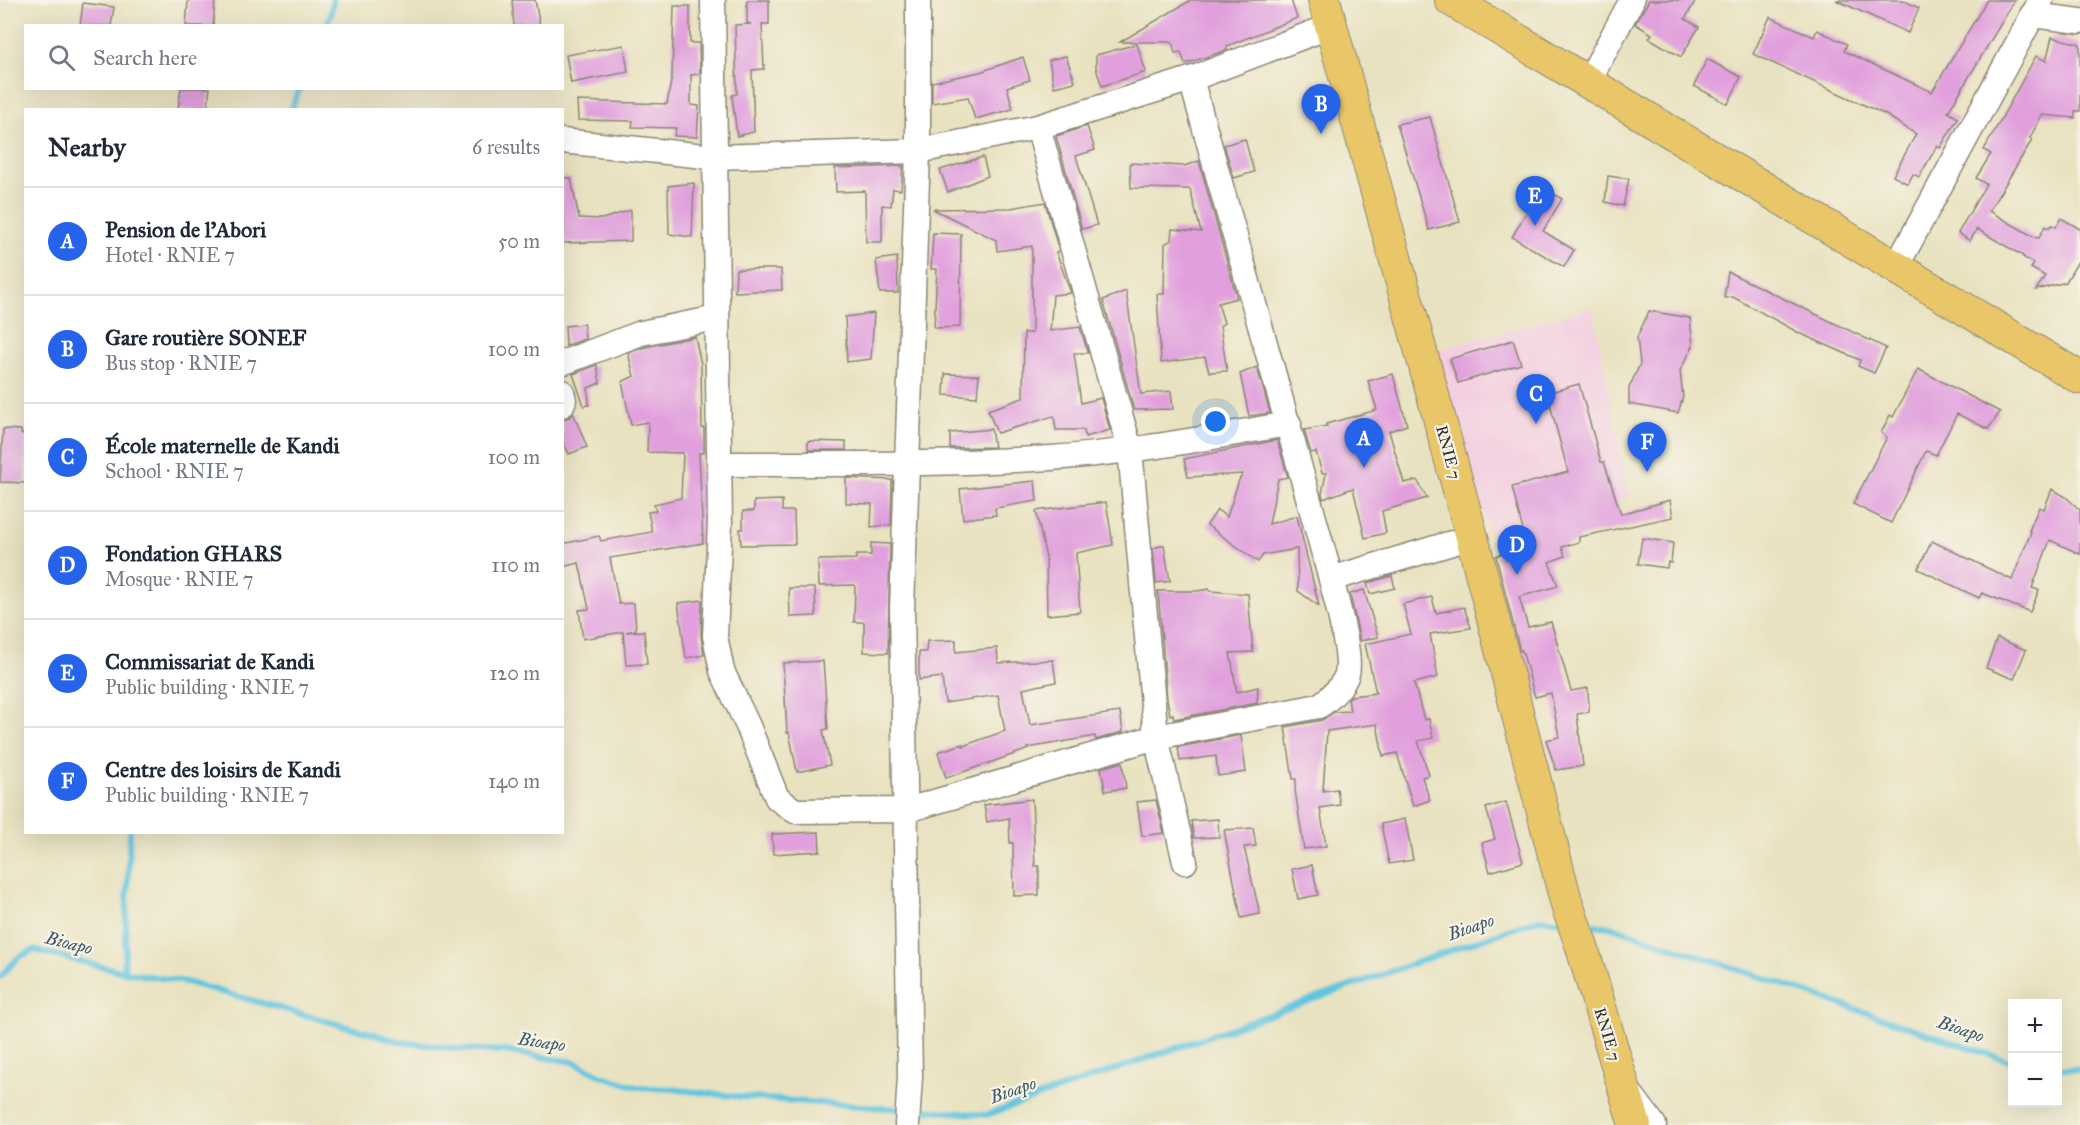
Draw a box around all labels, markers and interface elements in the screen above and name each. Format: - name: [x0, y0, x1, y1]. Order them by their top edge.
- search box: [24, 24, 564, 90]
- icon: search: [45, 41, 78, 74]
- text: Search here: [93, 44, 197, 71]
- pin: B: [1302, 84, 1340, 134]
- text: Nearby: [48, 131, 126, 163]
- text: 6 results: [472, 135, 540, 159]
- pin: E: [1516, 176, 1555, 226]
- text: Pension de l'Abori: [105, 216, 266, 243]
- text: A: [61, 229, 74, 253]
- text: 50 m: [498, 229, 540, 253]
- text: Hotel · RNIE 7: [105, 243, 235, 267]
- text: Gare routière SONEF: [105, 324, 306, 351]
- text: B: [61, 337, 74, 361]
- text: 100 m: [488, 337, 540, 361]
- text: Bus stop · RNIE 7: [105, 351, 257, 375]
- pin: C: [1516, 374, 1556, 424]
- your location: [1201, 407, 1230, 436]
- pin: A: [1344, 418, 1384, 468]
- pin: F: [1628, 422, 1666, 472]
- street label: RNIE 7: [1432, 423, 1465, 481]
- text: École maternelle de Kandi: [105, 432, 340, 459]
- text: C: [61, 445, 74, 469]
- text: 100 m: [488, 445, 540, 469]
- text: School · RNIE 7: [105, 459, 244, 483]
- pin: D: [1498, 526, 1537, 575]
- text: Fondation GHARS: [105, 540, 282, 567]
- text: D: [60, 553, 75, 577]
- text: 110 m: [492, 553, 540, 577]
- text: Mosque · RNIE 7: [105, 567, 253, 591]
- text: Commissariat de Kandi: [105, 648, 315, 675]
- text: E: [60, 661, 75, 685]
- text: 120 m: [489, 661, 540, 685]
- text: Public building · RNIE 7: [105, 675, 309, 699]
- text: Centre des loisirs de Kandi: [105, 756, 341, 783]
- text: F: [61, 769, 74, 793]
- text: 140 m: [488, 769, 540, 793]
- text: Public building · RNIE 7: [105, 783, 309, 807]
- water label: Bioapo: [1444, 909, 1498, 946]
- water label: Bioapo: [42, 926, 95, 960]
- map controls: [2008, 999, 2062, 1107]
- button: +: [2008, 999, 2062, 1053]
- street label: RNIE 7: [1590, 1005, 1625, 1063]
- water label: Bioapo: [1934, 1011, 1987, 1048]
- water label: Bioapo: [516, 1027, 567, 1058]
- button: −: [2008, 1053, 2062, 1107]
- water label: Bioapo: [986, 1072, 1040, 1109]

